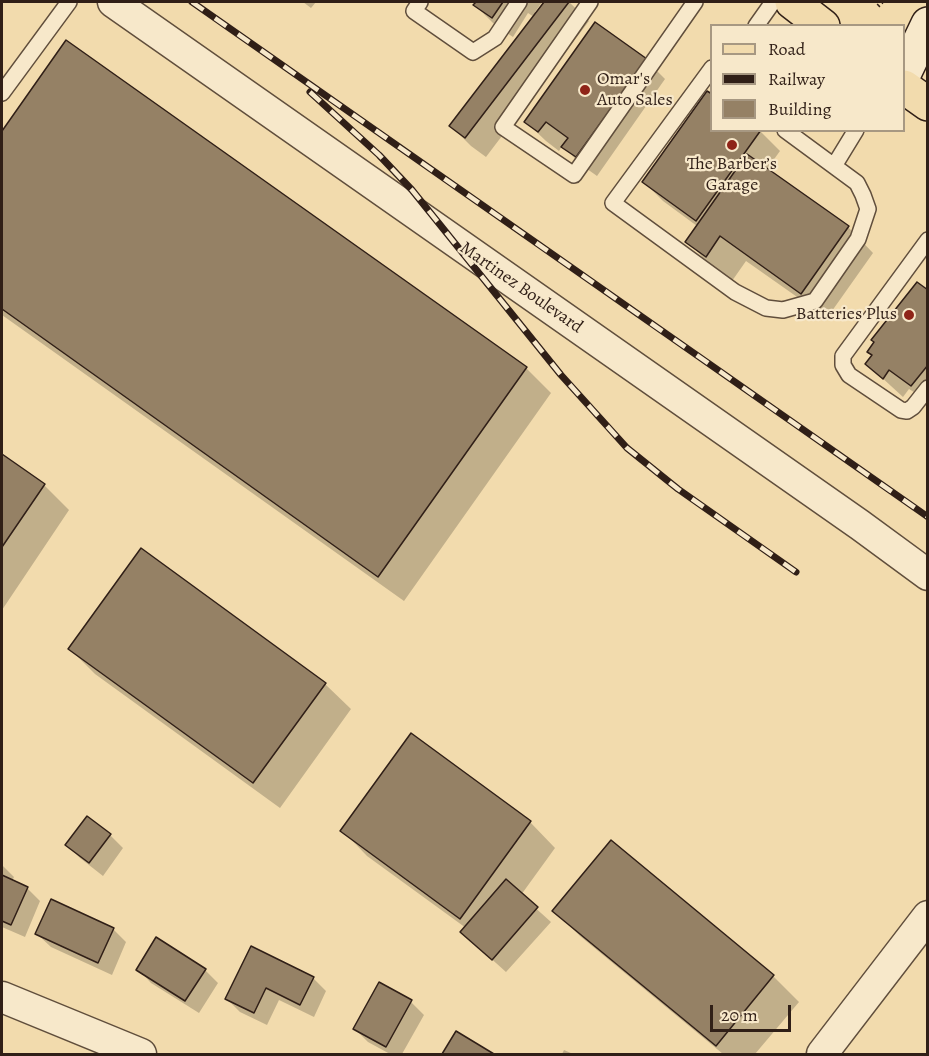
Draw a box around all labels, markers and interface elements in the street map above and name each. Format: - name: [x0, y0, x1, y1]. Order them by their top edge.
- legend: [710, 24, 905, 132]
- text: Road: [768, 37, 805, 61]
- text: Railway: [768, 67, 825, 91]
- place label: Omar's Auto Sales: [597, 69, 673, 112]
- marker: Omar's Auto Sales: [578, 83, 592, 97]
- text: Building: [768, 97, 832, 121]
- marker: The Barber’s Garage: [725, 138, 739, 152]
- place label: The Barber’s Garage: [687, 154, 777, 196]
- street label: Martinez Boulevard: [455, 237, 587, 339]
- place label: Batteries Plus: [796, 304, 897, 326]
- marker: Batteries Plus: [902, 308, 916, 322]
- scale bar: [713, 993, 794, 1031]
- text: 20 m: [721, 1003, 758, 1027]

